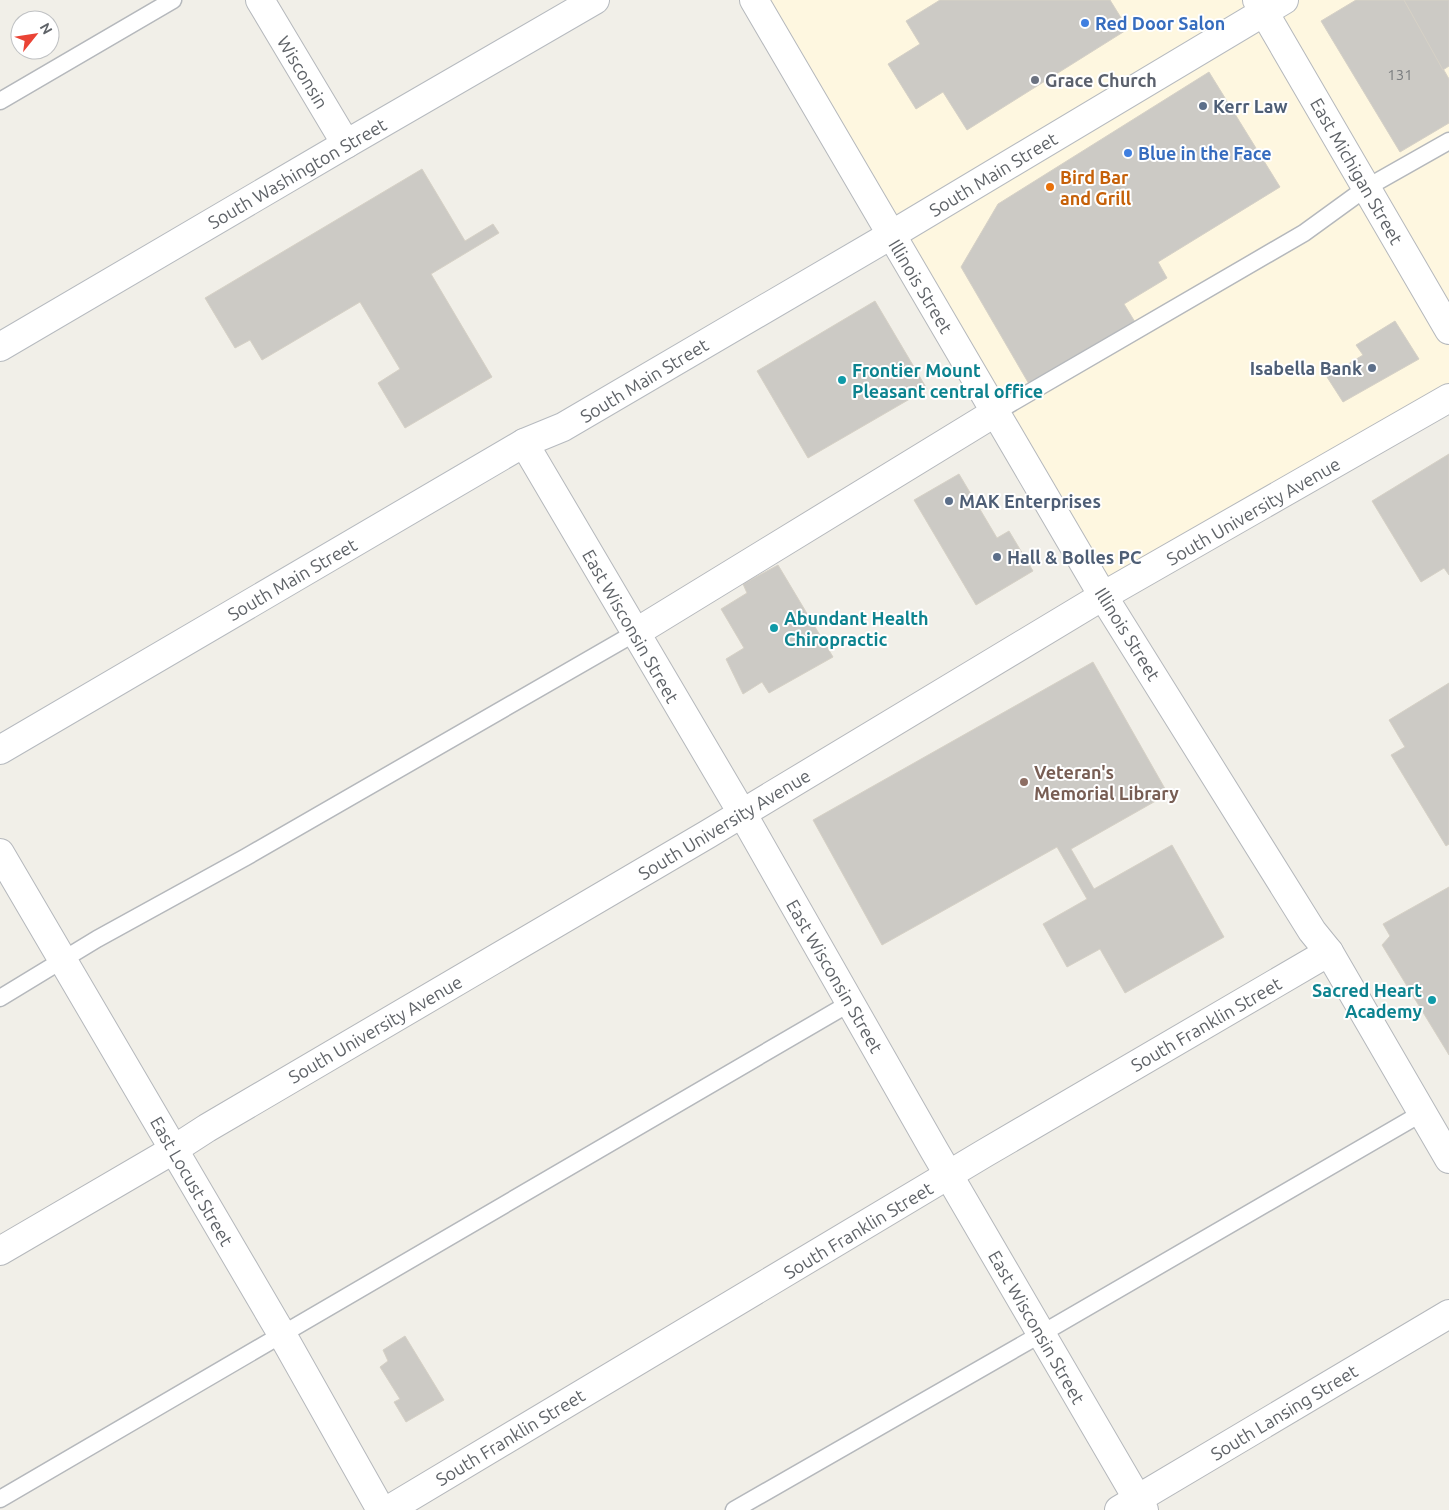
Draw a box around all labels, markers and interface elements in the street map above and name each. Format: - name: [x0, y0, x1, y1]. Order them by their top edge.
- north arrow: [10, 10, 60, 60]
- place label: Red Door Salon: [1095, 13, 1225, 33]
- marker: Red Door Salon: [1079, 17, 1091, 29]
- text: N: [37, 20, 56, 37]
- street label: Wisconsin: [274, 32, 332, 112]
- house number: 131: [1387, 66, 1413, 83]
- place label: Grace Church: [1045, 70, 1157, 90]
- marker: Grace Church: [1029, 74, 1041, 86]
- street label: East Michigan Street: [1307, 94, 1407, 248]
- place label: Kerr Law: [1213, 96, 1288, 116]
- marker: Kerr Law: [1197, 100, 1209, 112]
- street label: South Washington Street: [204, 114, 390, 232]
- street label: South Main Street: [925, 128, 1061, 220]
- place label: Blue in the Face: [1138, 143, 1272, 163]
- marker: Blue in the Face: [1122, 147, 1134, 159]
- place label: Bird Bar and Grill: [1060, 167, 1132, 208]
- marker: Bird Bar and Grill: [1044, 181, 1056, 193]
- street label: Illinois Street: [885, 236, 957, 336]
- street label: South Main Street: [576, 334, 712, 426]
- place label: Isabella Bank: [1250, 358, 1362, 378]
- place label: Frontier Mount Pleasant central office: [852, 360, 1043, 401]
- marker: Isabella Bank: [1366, 362, 1378, 374]
- marker: Frontier Mount Pleasant central office: [836, 374, 848, 386]
- street label: South University Avenue: [1163, 453, 1343, 569]
- place label: MAK Enterprises: [959, 491, 1101, 511]
- marker: MAK Enterprises: [943, 495, 955, 507]
- street label: South Main Street: [224, 534, 360, 624]
- street label: East Wisconsin Street: [579, 546, 683, 706]
- place label: Hall & Bolles PC: [1007, 547, 1142, 567]
- marker: Hall & Bolles PC: [991, 551, 1003, 563]
- street label: Illinois Street: [1091, 584, 1165, 684]
- place label: Abundant Health Chiropractic: [784, 608, 929, 649]
- marker: Abundant Health Chiropractic: [768, 622, 780, 634]
- place label: Veteran's Memorial Library: [1034, 762, 1179, 803]
- street label: South University Avenue: [634, 765, 814, 883]
- marker: Veteran's Memorial Library: [1018, 776, 1030, 788]
- street label: East Wisconsin Street: [783, 896, 887, 1056]
- street label: South University Avenue: [285, 971, 465, 1087]
- street label: South Franklin Street: [1127, 973, 1285, 1075]
- place label: Sacred Heart Academy: [1312, 980, 1422, 1021]
- marker: Sacred Heart Academy: [1426, 994, 1438, 1006]
- street label: East Locust Street: [147, 1113, 237, 1249]
- street label: South Franklin Street: [780, 1178, 936, 1282]
- street label: East Wisconsin Street: [985, 1247, 1089, 1407]
- street label: South Lansing Street: [1207, 1360, 1361, 1464]
- street label: South Franklin Street: [432, 1385, 588, 1489]

